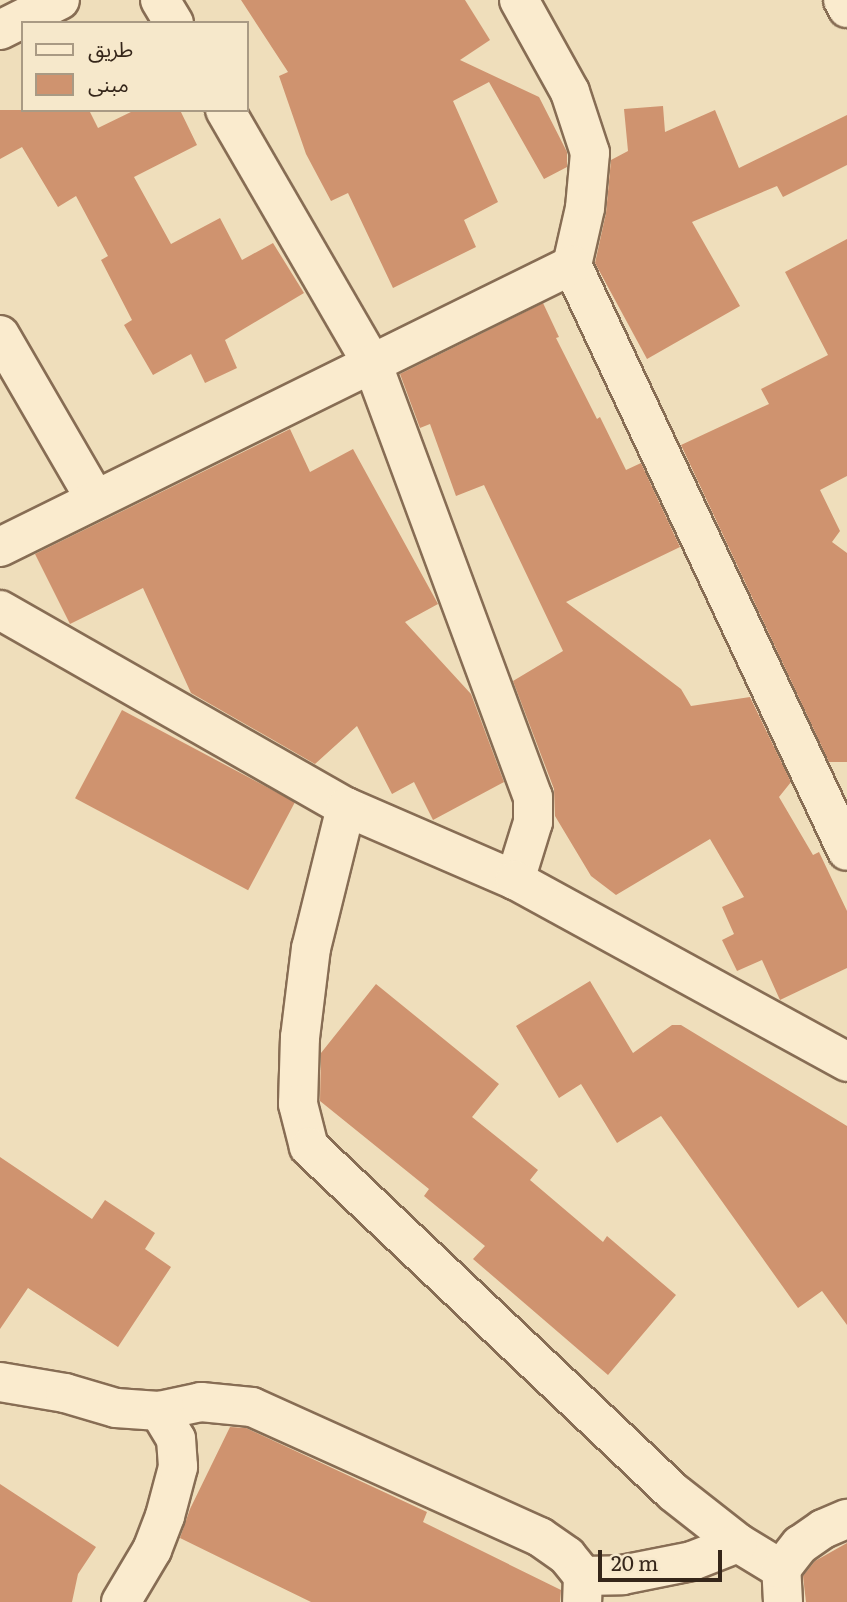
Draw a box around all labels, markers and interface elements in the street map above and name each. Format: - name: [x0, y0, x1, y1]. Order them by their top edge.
- legend: [21, 21, 248, 112]
- text: طريق: [88, 32, 133, 63]
- text: مبنى: [88, 67, 129, 98]
- scale bar: [602, 1536, 726, 1580]
- text: 20 m: [611, 1546, 658, 1577]

